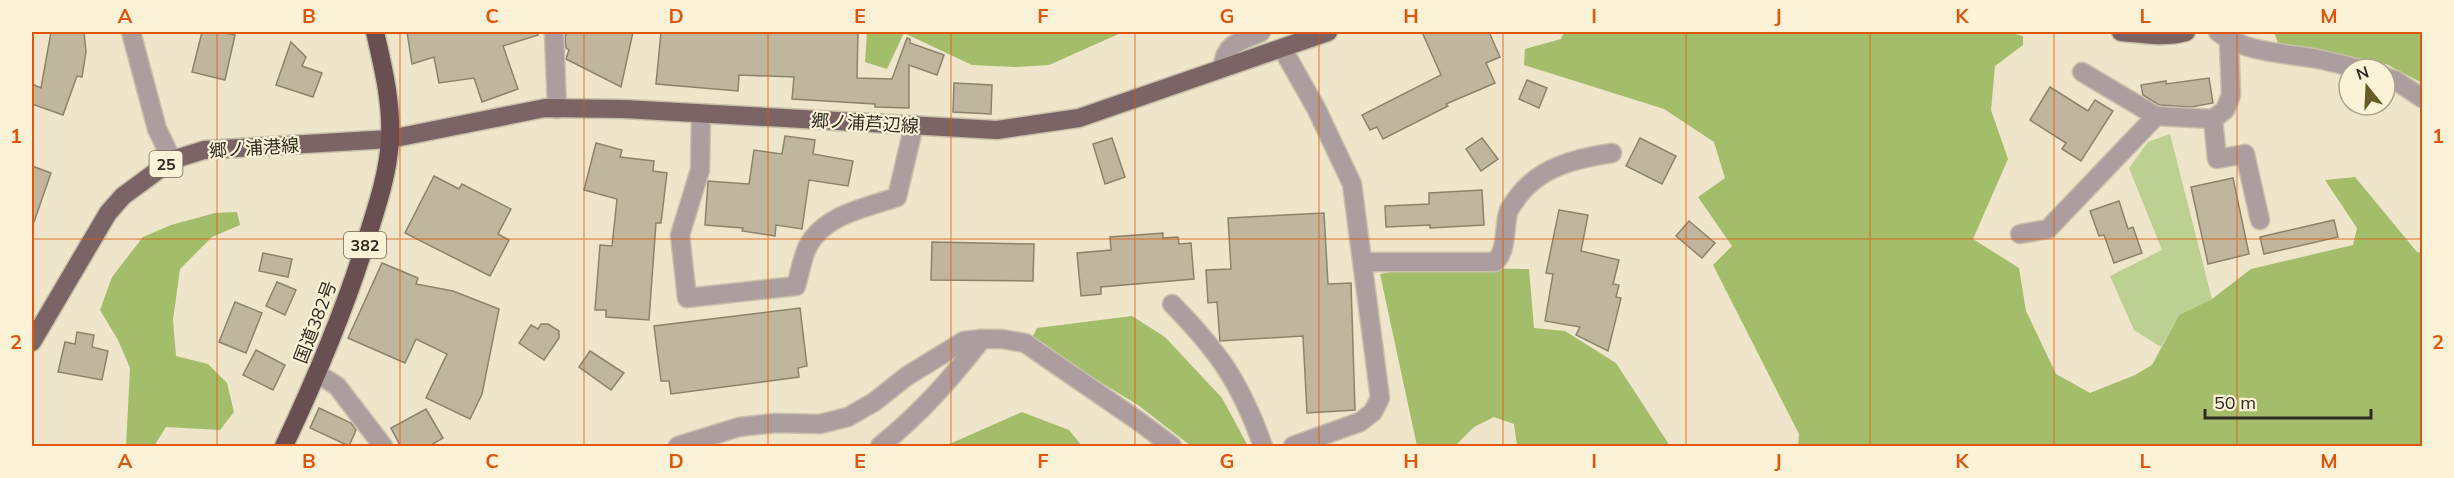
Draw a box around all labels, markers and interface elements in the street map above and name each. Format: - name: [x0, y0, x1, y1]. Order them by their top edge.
- text: A: [118, 3, 133, 28]
- text: B: [302, 3, 316, 28]
- text: C: [485, 3, 499, 28]
- text: D: [668, 3, 684, 28]
- text: E: [854, 3, 866, 28]
- text: F: [1037, 3, 1049, 28]
- text: G: [1220, 3, 1234, 28]
- text: H: [1403, 3, 1419, 28]
- text: I: [1591, 3, 1597, 28]
- text: J: [1774, 3, 1782, 28]
- text: K: [1955, 3, 1969, 28]
- text: L: [2139, 3, 2151, 28]
- text: M: [2320, 3, 2338, 28]
- north arrow: [2337, 57, 2397, 117]
- text: N: [2354, 61, 2371, 84]
- street label: 郷ノ浦芦辺線: [810, 109, 920, 137]
- text: 1: [10, 123, 22, 148]
- text: 1: [2432, 123, 2444, 148]
- street label: 郷ノ浦港線: [208, 133, 300, 163]
- road number: 25: [150, 151, 182, 177]
- road number: 382: [344, 232, 386, 258]
- street label: 国道382号: [289, 278, 341, 366]
- text: 2: [10, 329, 22, 354]
- text: 2: [2432, 329, 2444, 354]
- scale bar: [2205, 382, 2372, 420]
- text: 50 m: [2214, 391, 2256, 414]
- text: A: [118, 448, 133, 473]
- text: B: [302, 448, 316, 473]
- text: C: [485, 448, 499, 473]
- text: D: [668, 448, 684, 473]
- text: E: [854, 448, 866, 473]
- text: F: [1037, 448, 1049, 473]
- text: G: [1220, 448, 1234, 473]
- text: H: [1403, 448, 1419, 473]
- text: I: [1591, 448, 1597, 473]
- text: J: [1774, 448, 1782, 473]
- text: K: [1955, 448, 1969, 473]
- text: L: [2139, 448, 2151, 473]
- text: M: [2320, 448, 2338, 473]

